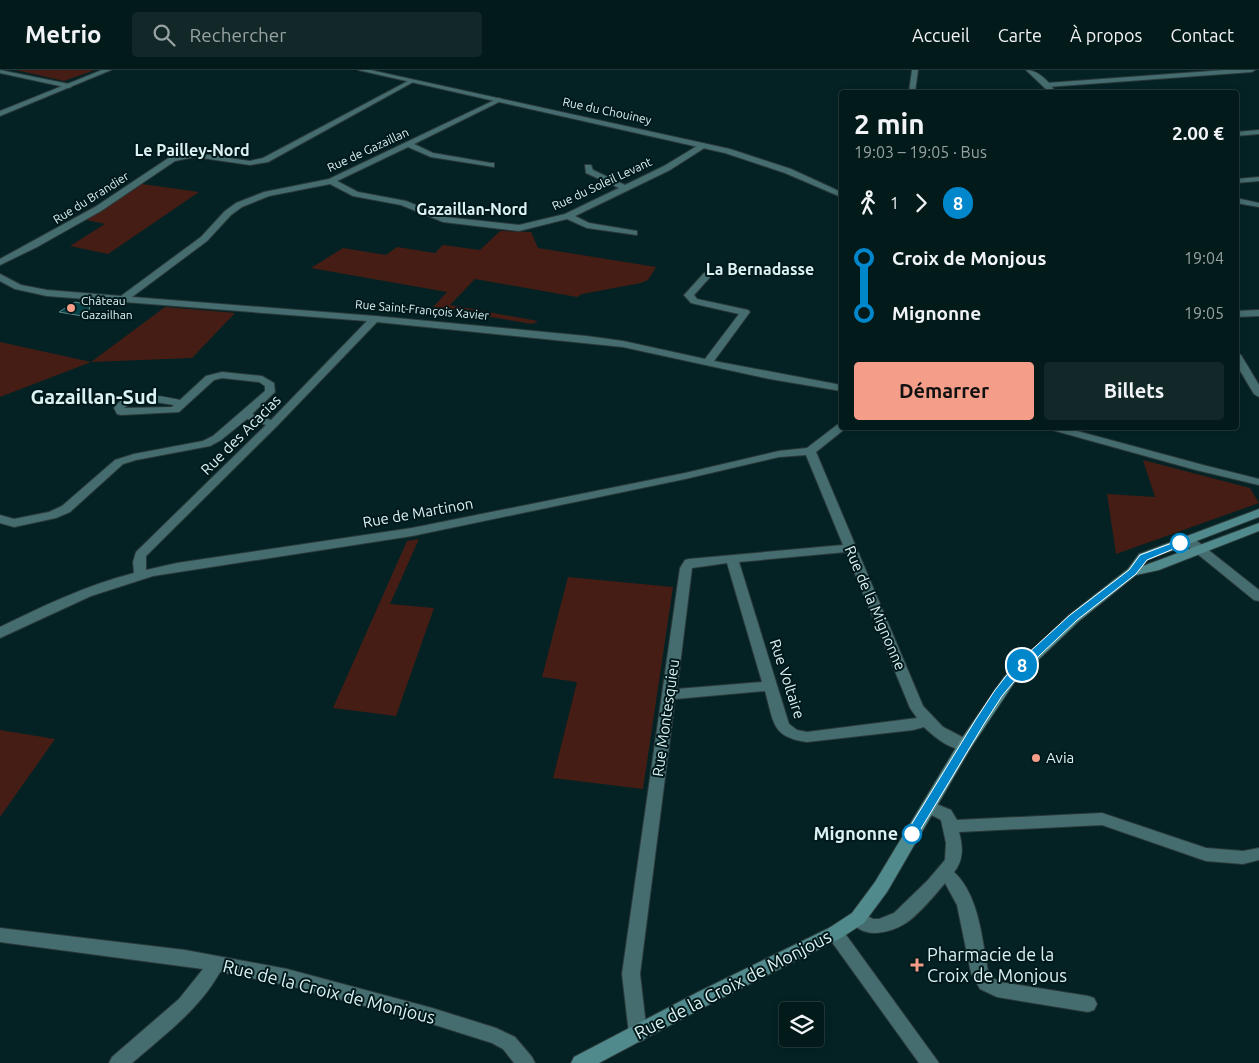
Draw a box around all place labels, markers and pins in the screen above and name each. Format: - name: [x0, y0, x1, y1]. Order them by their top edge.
- place label: Château Gazailhan: [81, 294, 133, 321]
- marker: Château Gazailhan: [65, 302, 77, 314]
- unlabelled marker: [1170, 533, 1190, 553]
- place label: Avia: [1046, 749, 1074, 766]
- marker: Avia: [1030, 752, 1042, 764]
- place label: Mignonne: [814, 823, 898, 843]
- marker: Mignonne: [902, 824, 922, 844]
- place label: Pharmacie de la Croix de Monjous: [927, 944, 1067, 985]
- marker: Pharmacie de la Croix de Monjous: [911, 959, 923, 971]

